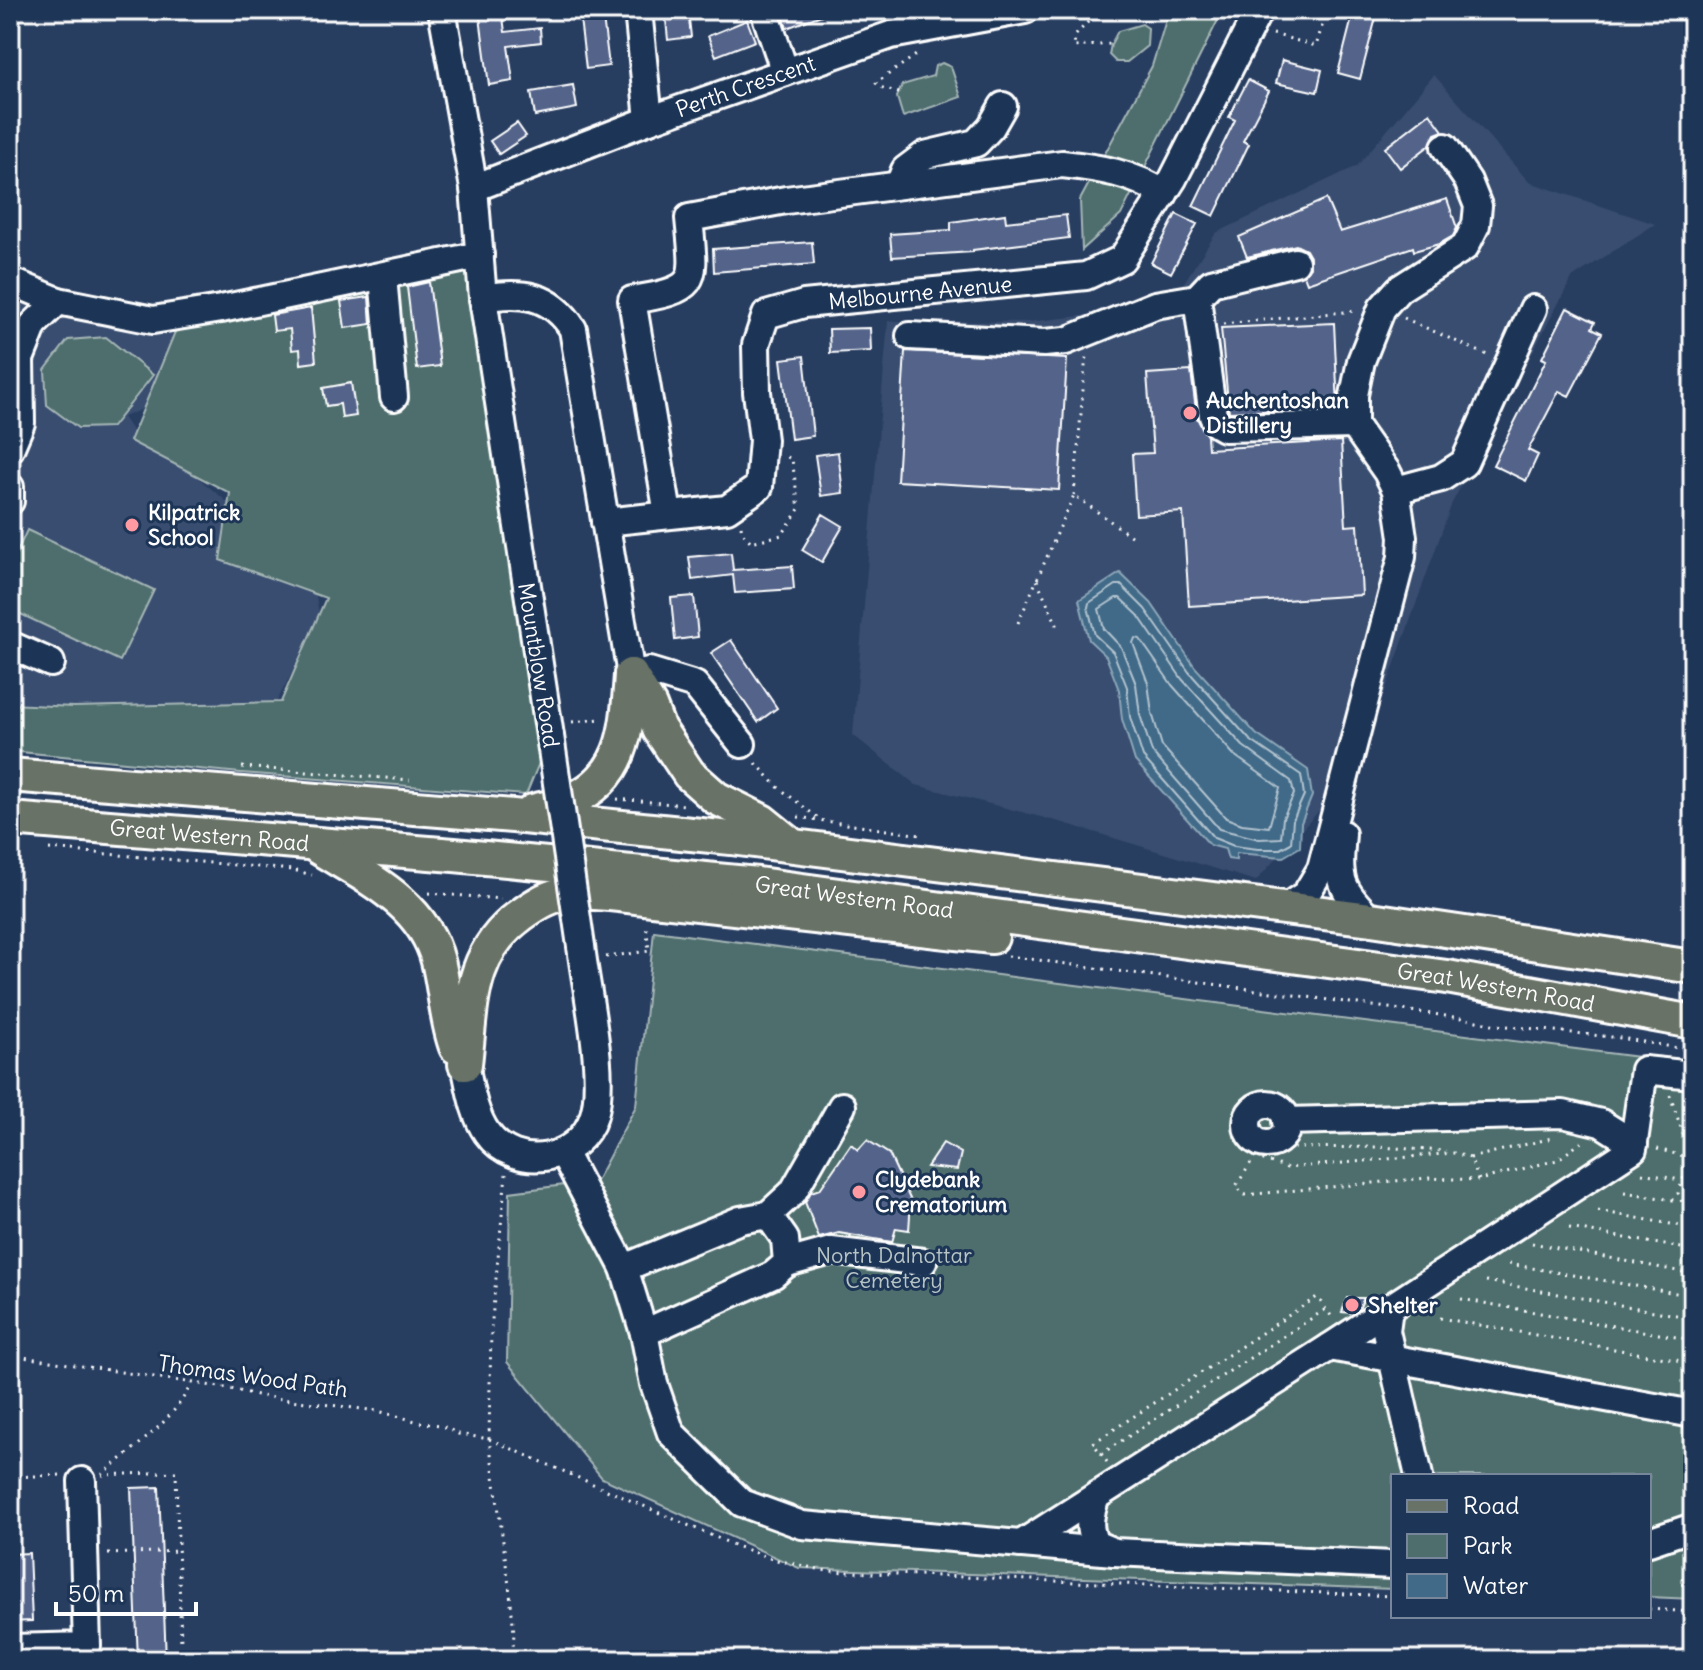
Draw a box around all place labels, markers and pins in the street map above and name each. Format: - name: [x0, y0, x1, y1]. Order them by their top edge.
- place label: Auchentoshan Distillery: [1206, 386, 1349, 439]
- marker: Auchentoshan Distillery: [1181, 404, 1199, 422]
- place label: Kilpatrick School: [148, 498, 240, 551]
- marker: Kilpatrick School: [123, 516, 141, 534]
- place label: Clydebank Crematorium: [875, 1165, 1007, 1218]
- marker: Clydebank Crematorium: [850, 1183, 868, 1201]
- place label: Shelter: [1368, 1291, 1439, 1319]
- marker: Shelter: [1343, 1296, 1361, 1314]

